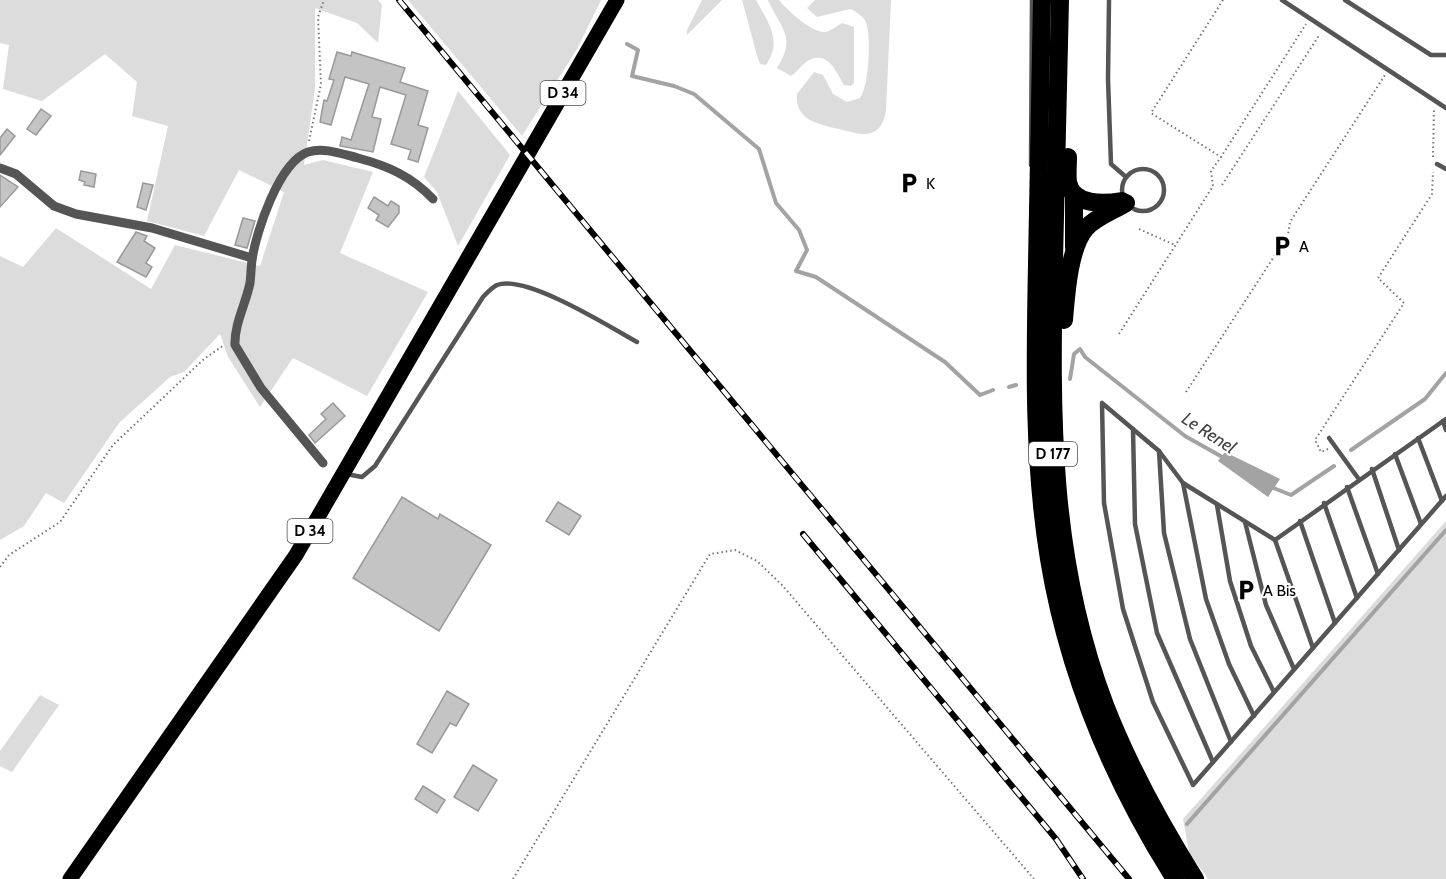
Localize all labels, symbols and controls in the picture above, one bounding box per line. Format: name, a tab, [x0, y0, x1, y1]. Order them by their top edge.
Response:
road number: D 34	[540, 81, 586, 105]
parking icon: K	[897, 171, 921, 195]
place label: K	[926, 174, 935, 193]
parking icon: A	[1270, 234, 1294, 258]
place label: A	[1299, 237, 1309, 256]
water label: Le Renel	[1178, 407, 1241, 459]
road number: D 177	[1029, 442, 1077, 466]
road number: D 34	[288, 519, 332, 543]
parking icon: A Bis	[1234, 578, 1258, 602]
place label: A Bis	[1263, 581, 1296, 600]

